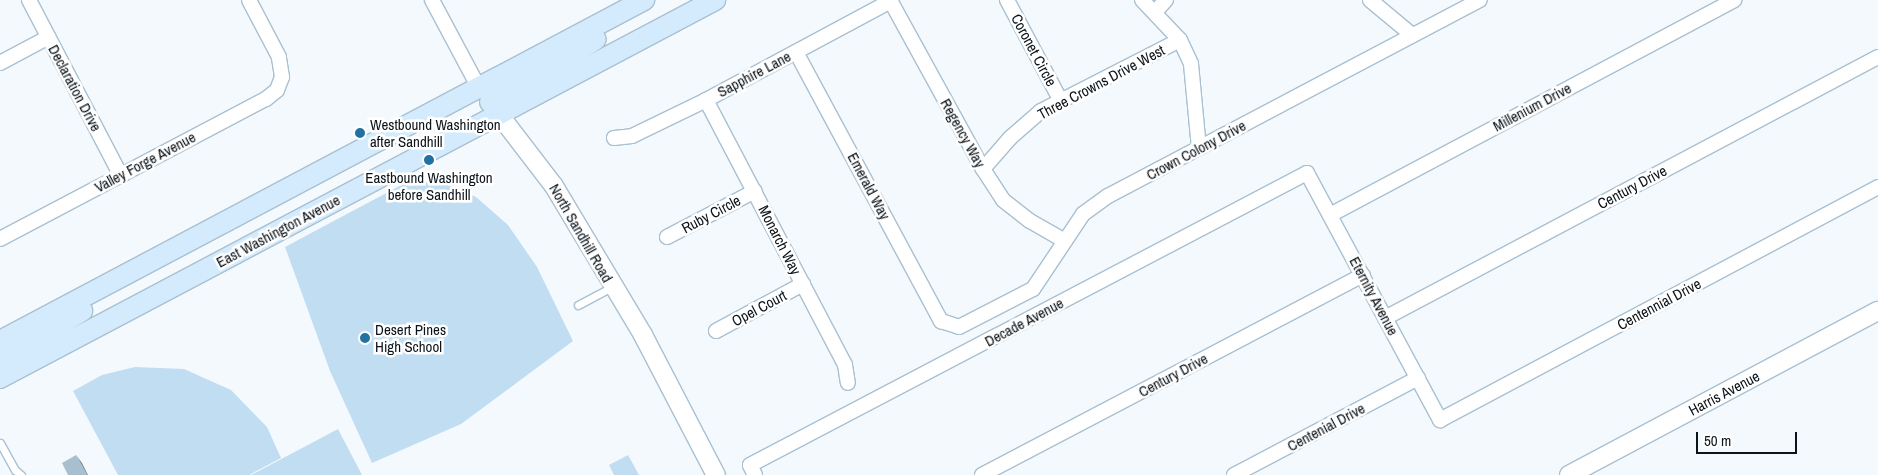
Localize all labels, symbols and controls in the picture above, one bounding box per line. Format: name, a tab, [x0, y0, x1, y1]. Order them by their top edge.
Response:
street label: Coronet Circle	[1007, 11, 1061, 89]
street label: Three Crowns Drive West	[1034, 41, 1168, 123]
street label: Declaration Drive	[45, 42, 105, 134]
street label: Sapphire Lane	[714, 47, 794, 101]
street label: Millenium Drive	[1490, 79, 1574, 135]
street label: Regency Way	[937, 95, 989, 171]
place label: Westbound Washington after Sandhill	[370, 115, 501, 150]
street label: Crown Colony Drive	[1143, 116, 1249, 184]
marker: Westbound Washington after Sandhill	[354, 127, 366, 139]
street label: Valley Forge Avenue	[91, 128, 199, 196]
street label: Emerald Way	[844, 149, 894, 223]
marker: Eastbound Washington before Sandhill	[423, 154, 435, 166]
street label: Century Drive	[1594, 161, 1670, 213]
place label: Eastbound Washington before Sandhill	[365, 168, 493, 203]
street label: North Sandhill Road	[546, 181, 616, 285]
street label: East Washington Avenue	[213, 191, 343, 271]
street label: Ruby Circle	[678, 191, 744, 237]
street label: Monarch Way	[755, 202, 805, 278]
street label: Eternity Avenue	[1346, 253, 1402, 339]
street label: Centennial Drive	[1614, 274, 1704, 334]
street label: Opel Court	[729, 286, 789, 330]
street label: Decade Avenue	[981, 294, 1067, 350]
place label: Desert Pines High School	[375, 320, 446, 355]
marker: Desert Pines High School	[359, 332, 371, 344]
street label: Century Drive	[1135, 349, 1211, 401]
street label: Harris Avenue	[1685, 367, 1763, 419]
street label: Centenial Drive	[1284, 399, 1368, 455]
scale bar	[1698, 422, 1799, 454]
text: 50 m	[1704, 430, 1731, 451]

